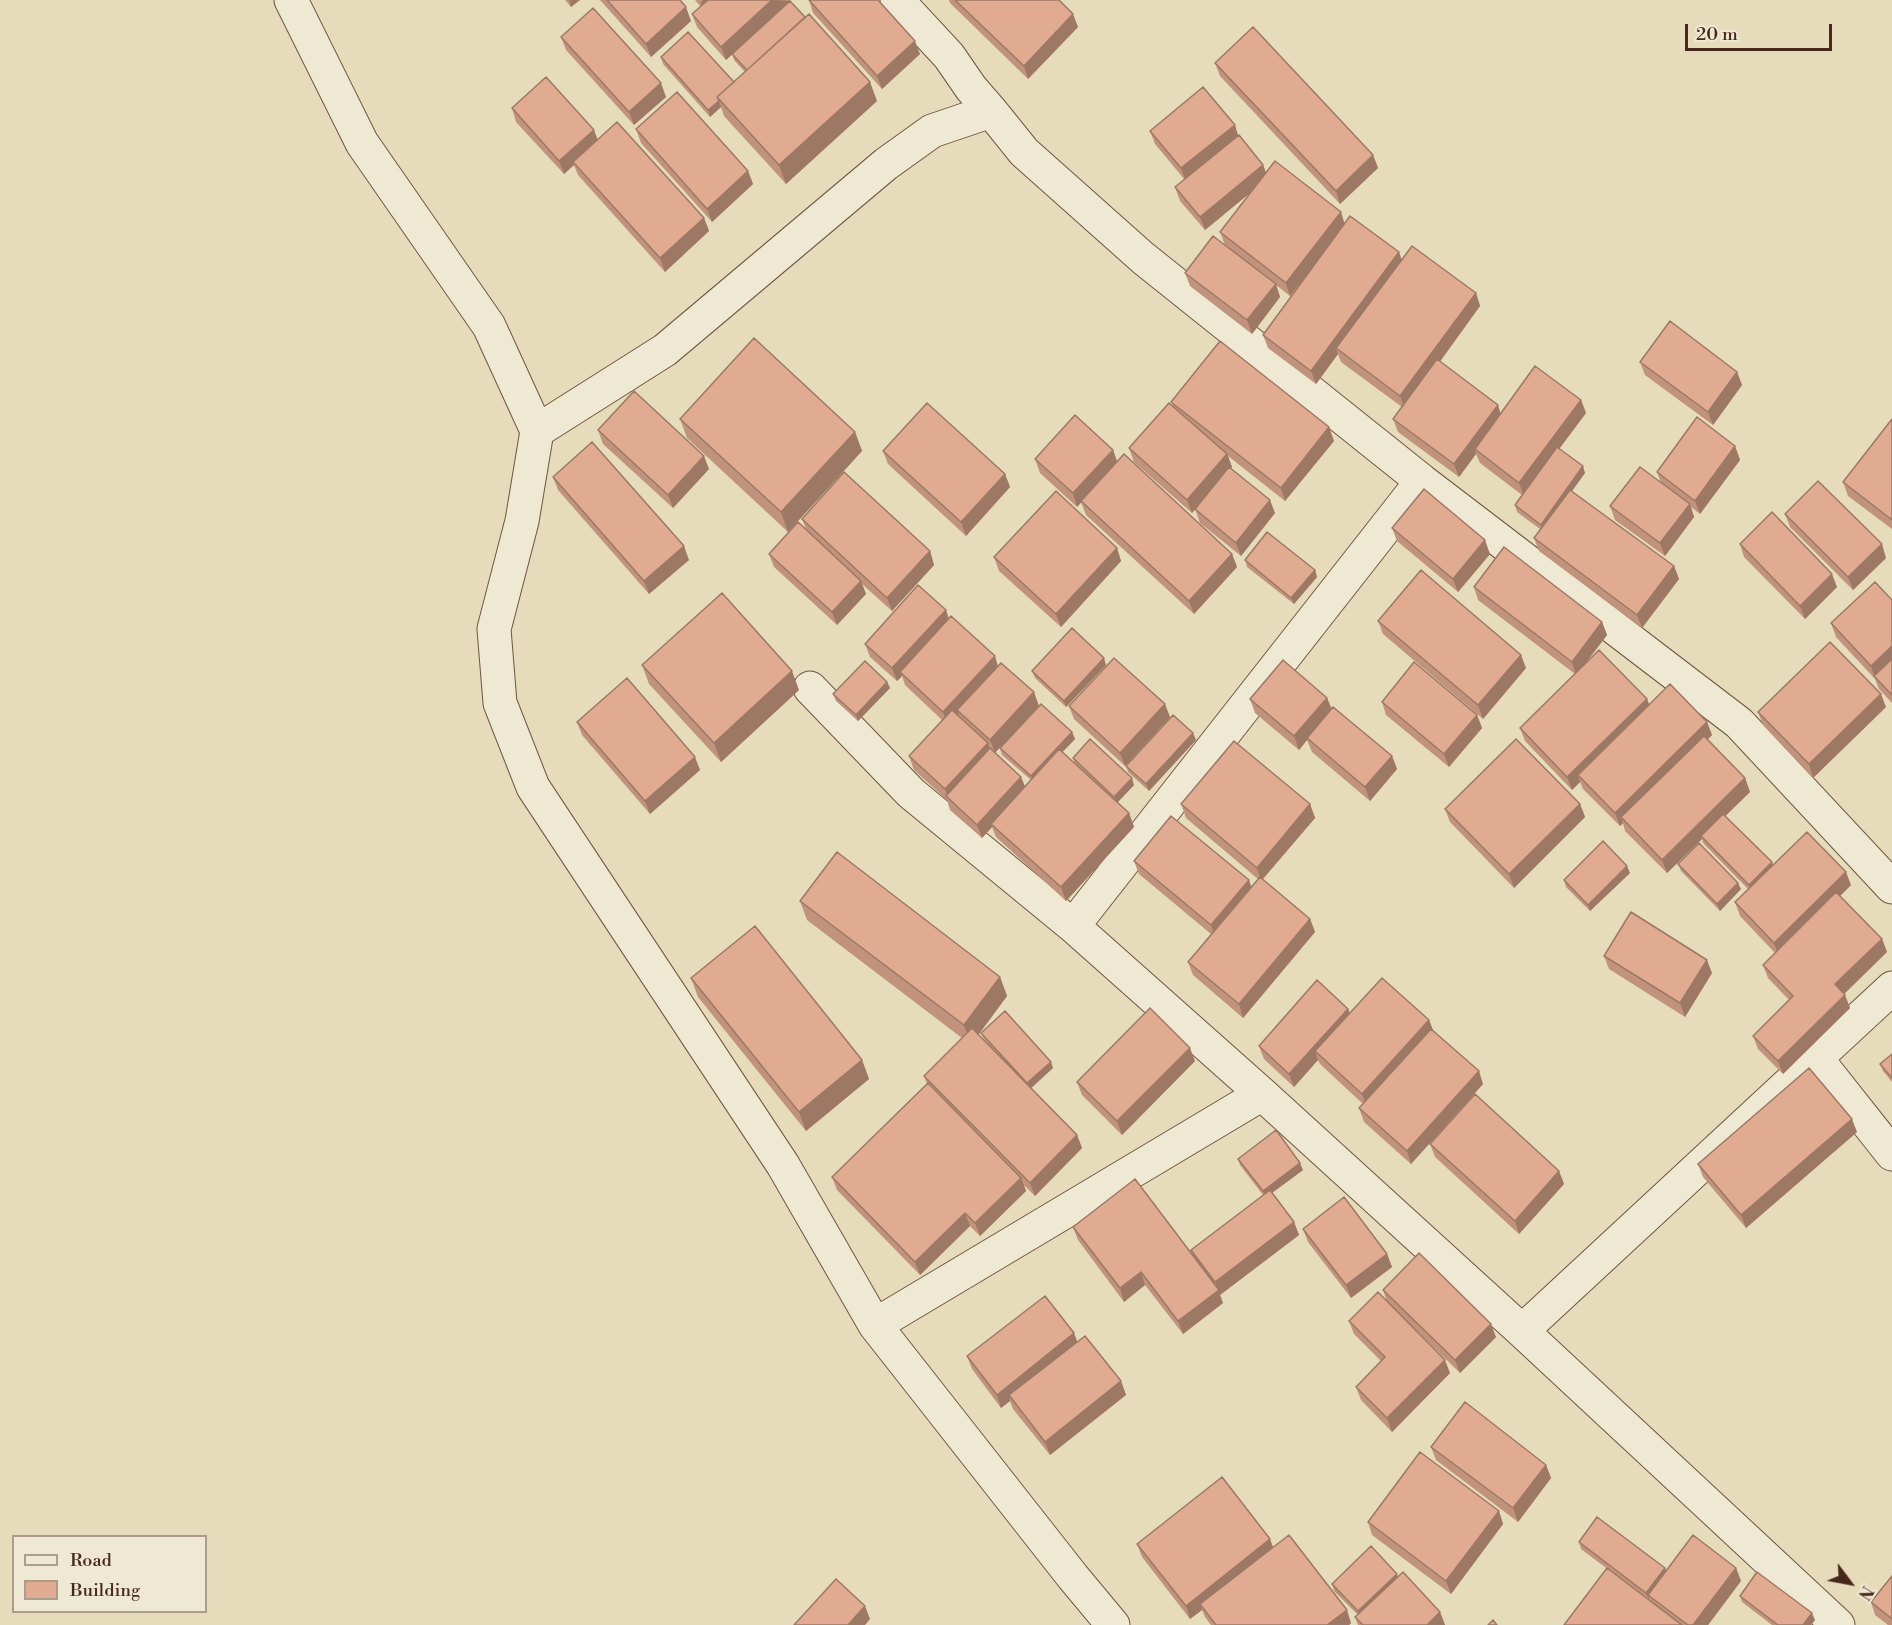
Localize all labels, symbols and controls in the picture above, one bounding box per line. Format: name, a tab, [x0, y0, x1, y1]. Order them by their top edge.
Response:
scale bar	[1688, 12, 1835, 50]
text: 20 m	[1696, 23, 1738, 46]
legend	[12, 1535, 207, 1613]
text: Road	[70, 1549, 112, 1572]
north arrow	[1820, 1553, 1880, 1613]
text: Building	[70, 1579, 140, 1602]
text: N	[1853, 1582, 1877, 1603]

